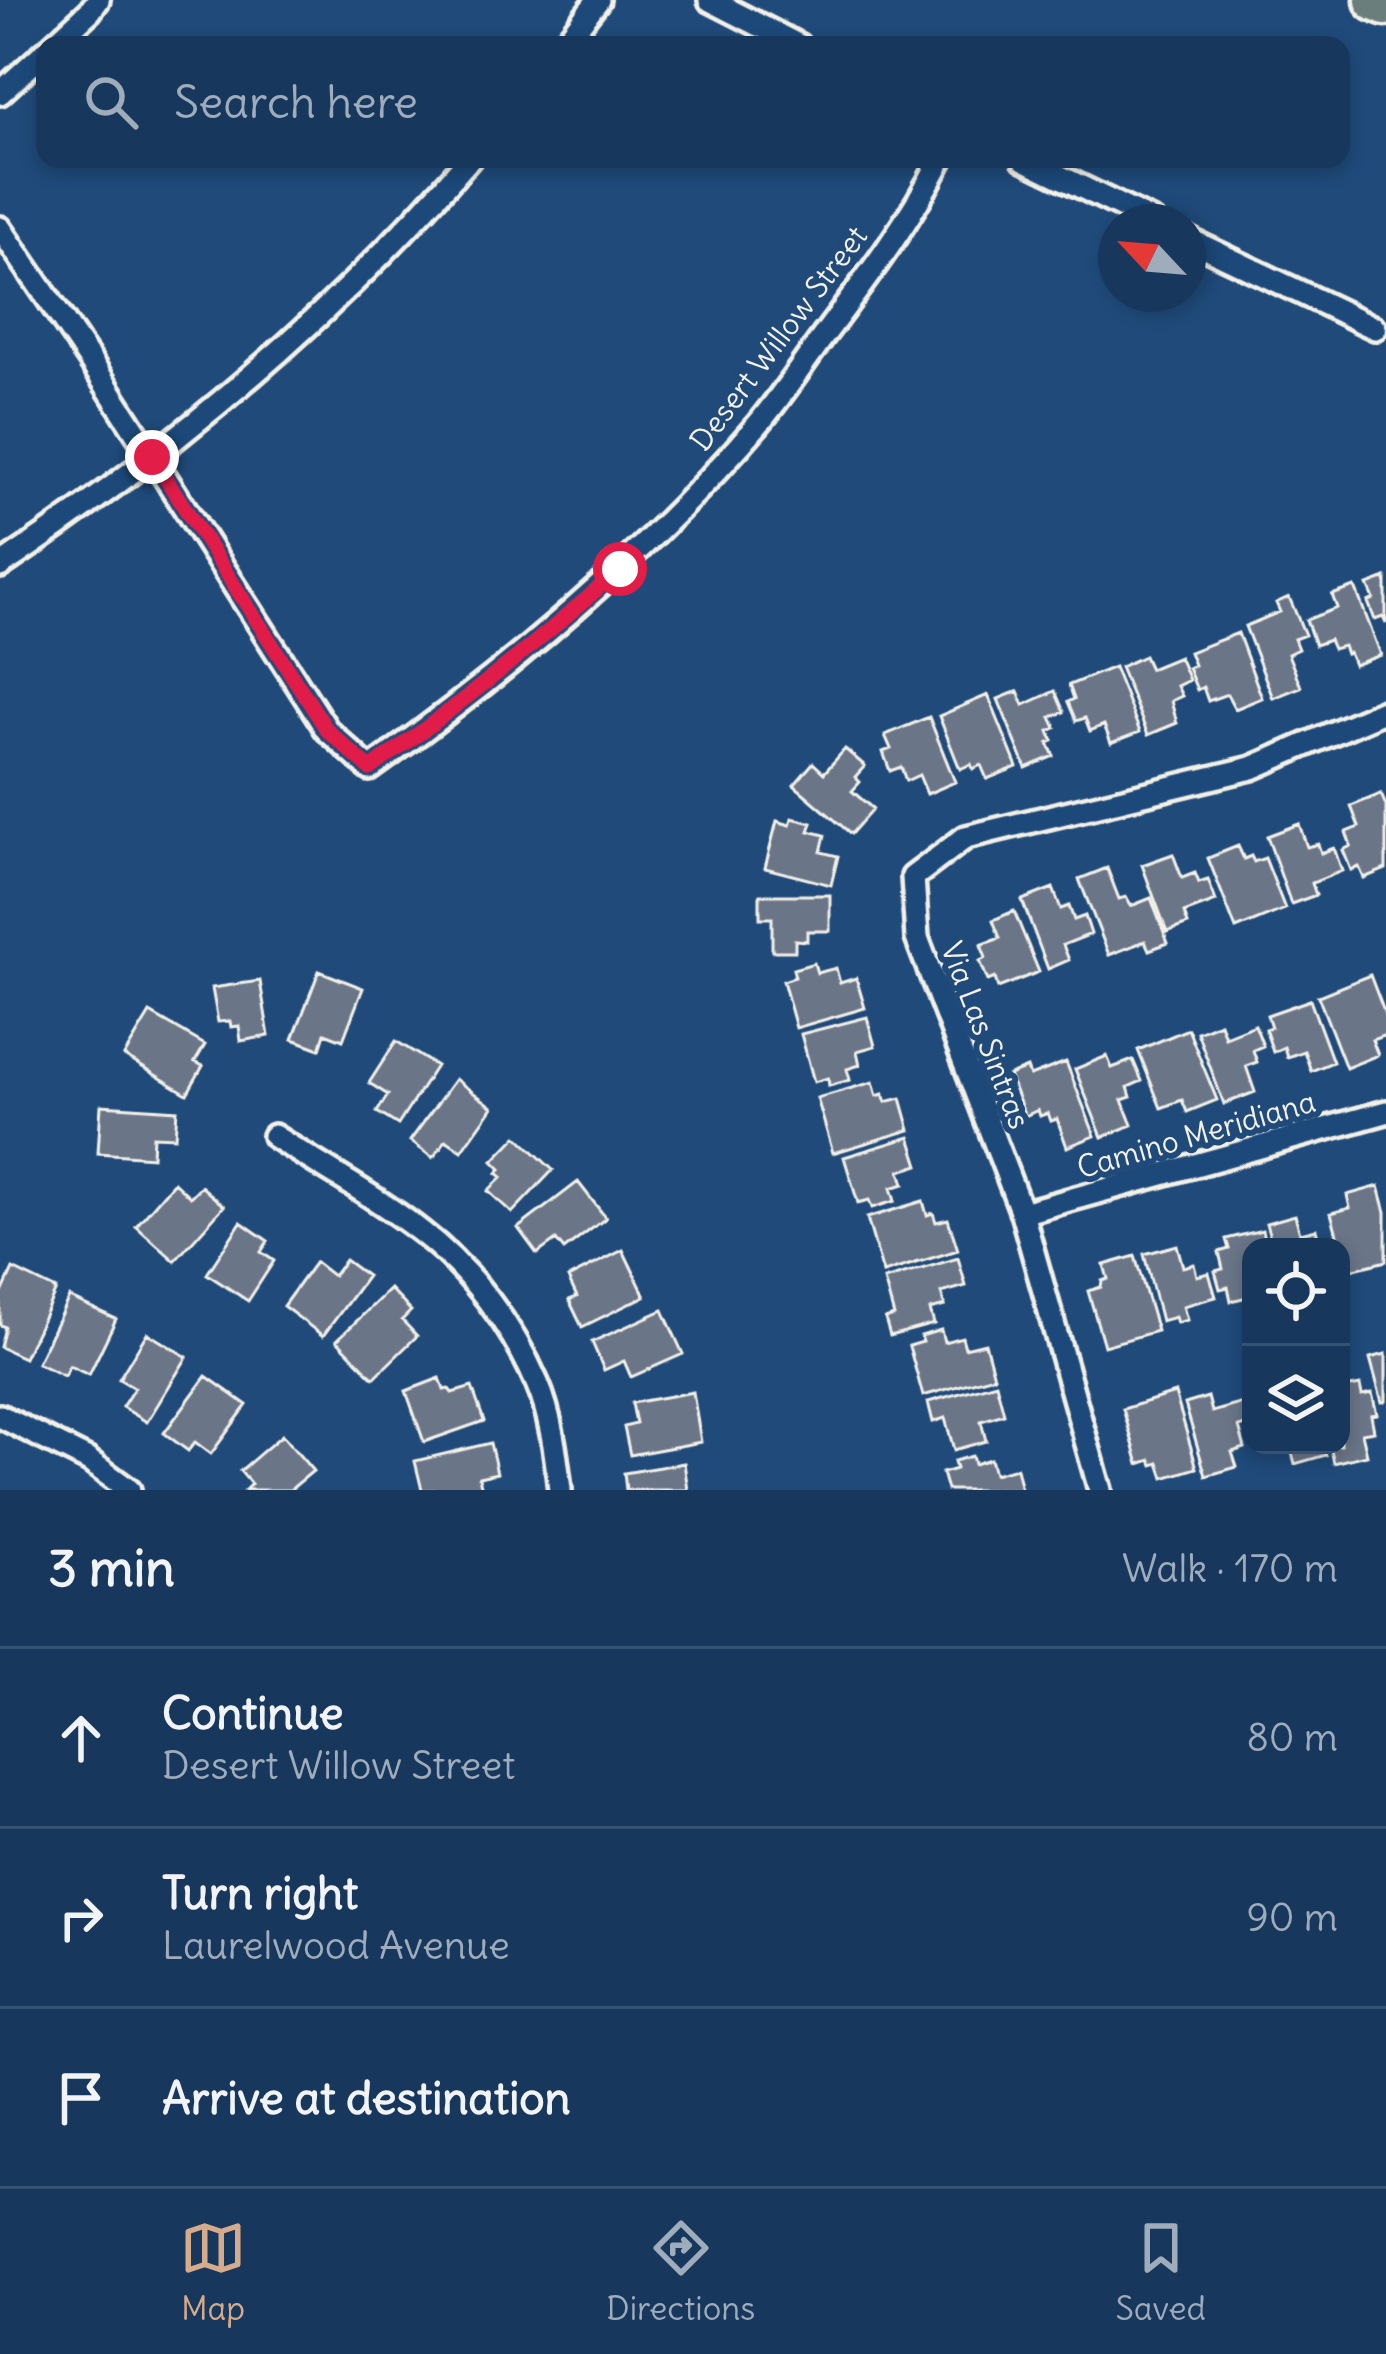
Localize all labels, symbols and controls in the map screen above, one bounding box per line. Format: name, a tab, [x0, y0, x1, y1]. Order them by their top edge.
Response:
search box	[36, 36, 1350, 168]
icon: search	[78, 69, 144, 135]
text: Search here	[174, 74, 418, 130]
north arrow	[1098, 204, 1206, 312]
street label: Desert Willow Street	[681, 218, 875, 458]
route end	[125, 430, 179, 484]
route start	[593, 542, 647, 596]
street label: Via Las Sintras	[933, 936, 1039, 1134]
street label: Camino Meridiana	[1072, 1082, 1320, 1186]
map controls	[1242, 1238, 1350, 1454]
button: locate	[1242, 1238, 1350, 1346]
button: layers	[1242, 1346, 1350, 1454]
text: 3 min	[48, 1536, 175, 1600]
text: Walk · 170 m	[1122, 1544, 1338, 1593]
text: Continue	[162, 1685, 344, 1741]
icon: ahead	[48, 1705, 114, 1771]
text: 80 m	[1246, 1713, 1338, 1762]
text: Desert Willow Street	[162, 1741, 515, 1790]
text: Turn right	[162, 1865, 358, 1921]
icon: right	[48, 1885, 114, 1951]
text: 90 m	[1246, 1893, 1338, 1942]
text: Laurelwood Avenue	[162, 1921, 510, 1970]
icon: arrive	[48, 2065, 114, 2131]
text: Arrive at destination	[162, 2070, 571, 2126]
tab: Map	[180, 2215, 246, 2329]
tab: Directions	[606, 2215, 755, 2329]
tab: Saved	[1116, 2215, 1206, 2329]

